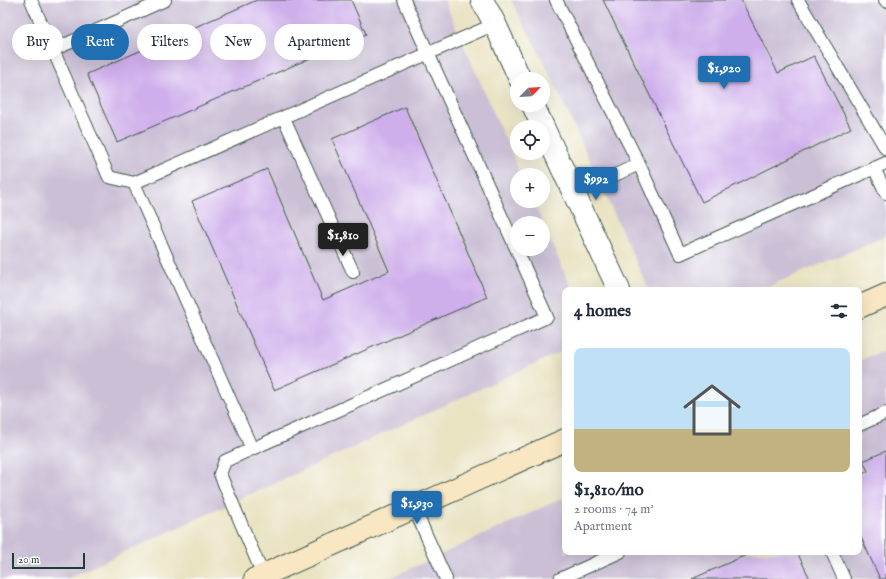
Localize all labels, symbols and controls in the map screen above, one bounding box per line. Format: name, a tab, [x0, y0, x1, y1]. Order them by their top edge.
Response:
chip: Buy	[12, 24, 63, 60]
chip: Rent	[71, 24, 129, 60]
chip: Filters	[137, 24, 202, 60]
chip: New	[210, 24, 266, 60]
chip: Apartment	[274, 24, 364, 60]
pin: $1,920	[691, 56, 757, 90]
text: $1,920	[707, 60, 741, 77]
north arrow	[510, 72, 550, 112]
map controls	[510, 72, 550, 256]
button: locate	[510, 120, 550, 160]
pin: $992	[572, 167, 620, 201]
button: +	[510, 168, 550, 208]
text: $992	[584, 171, 608, 188]
button: −	[510, 216, 550, 256]
pin: $1,810	[310, 223, 376, 257]
text: $1,810	[327, 227, 359, 244]
icon: filters	[828, 300, 850, 322]
text: 4 homes	[574, 301, 631, 322]
icon: home	[676, 374, 748, 446]
text: $1,810/mo	[574, 480, 644, 501]
pin: $1,930	[384, 491, 450, 525]
text: $1,930	[401, 495, 433, 512]
text: 2 rooms · 74 m²	[574, 501, 654, 518]
text: Apartment	[574, 518, 632, 535]
scale bar	[12, 551, 85, 570]
text: 20 m	[18, 553, 39, 567]

